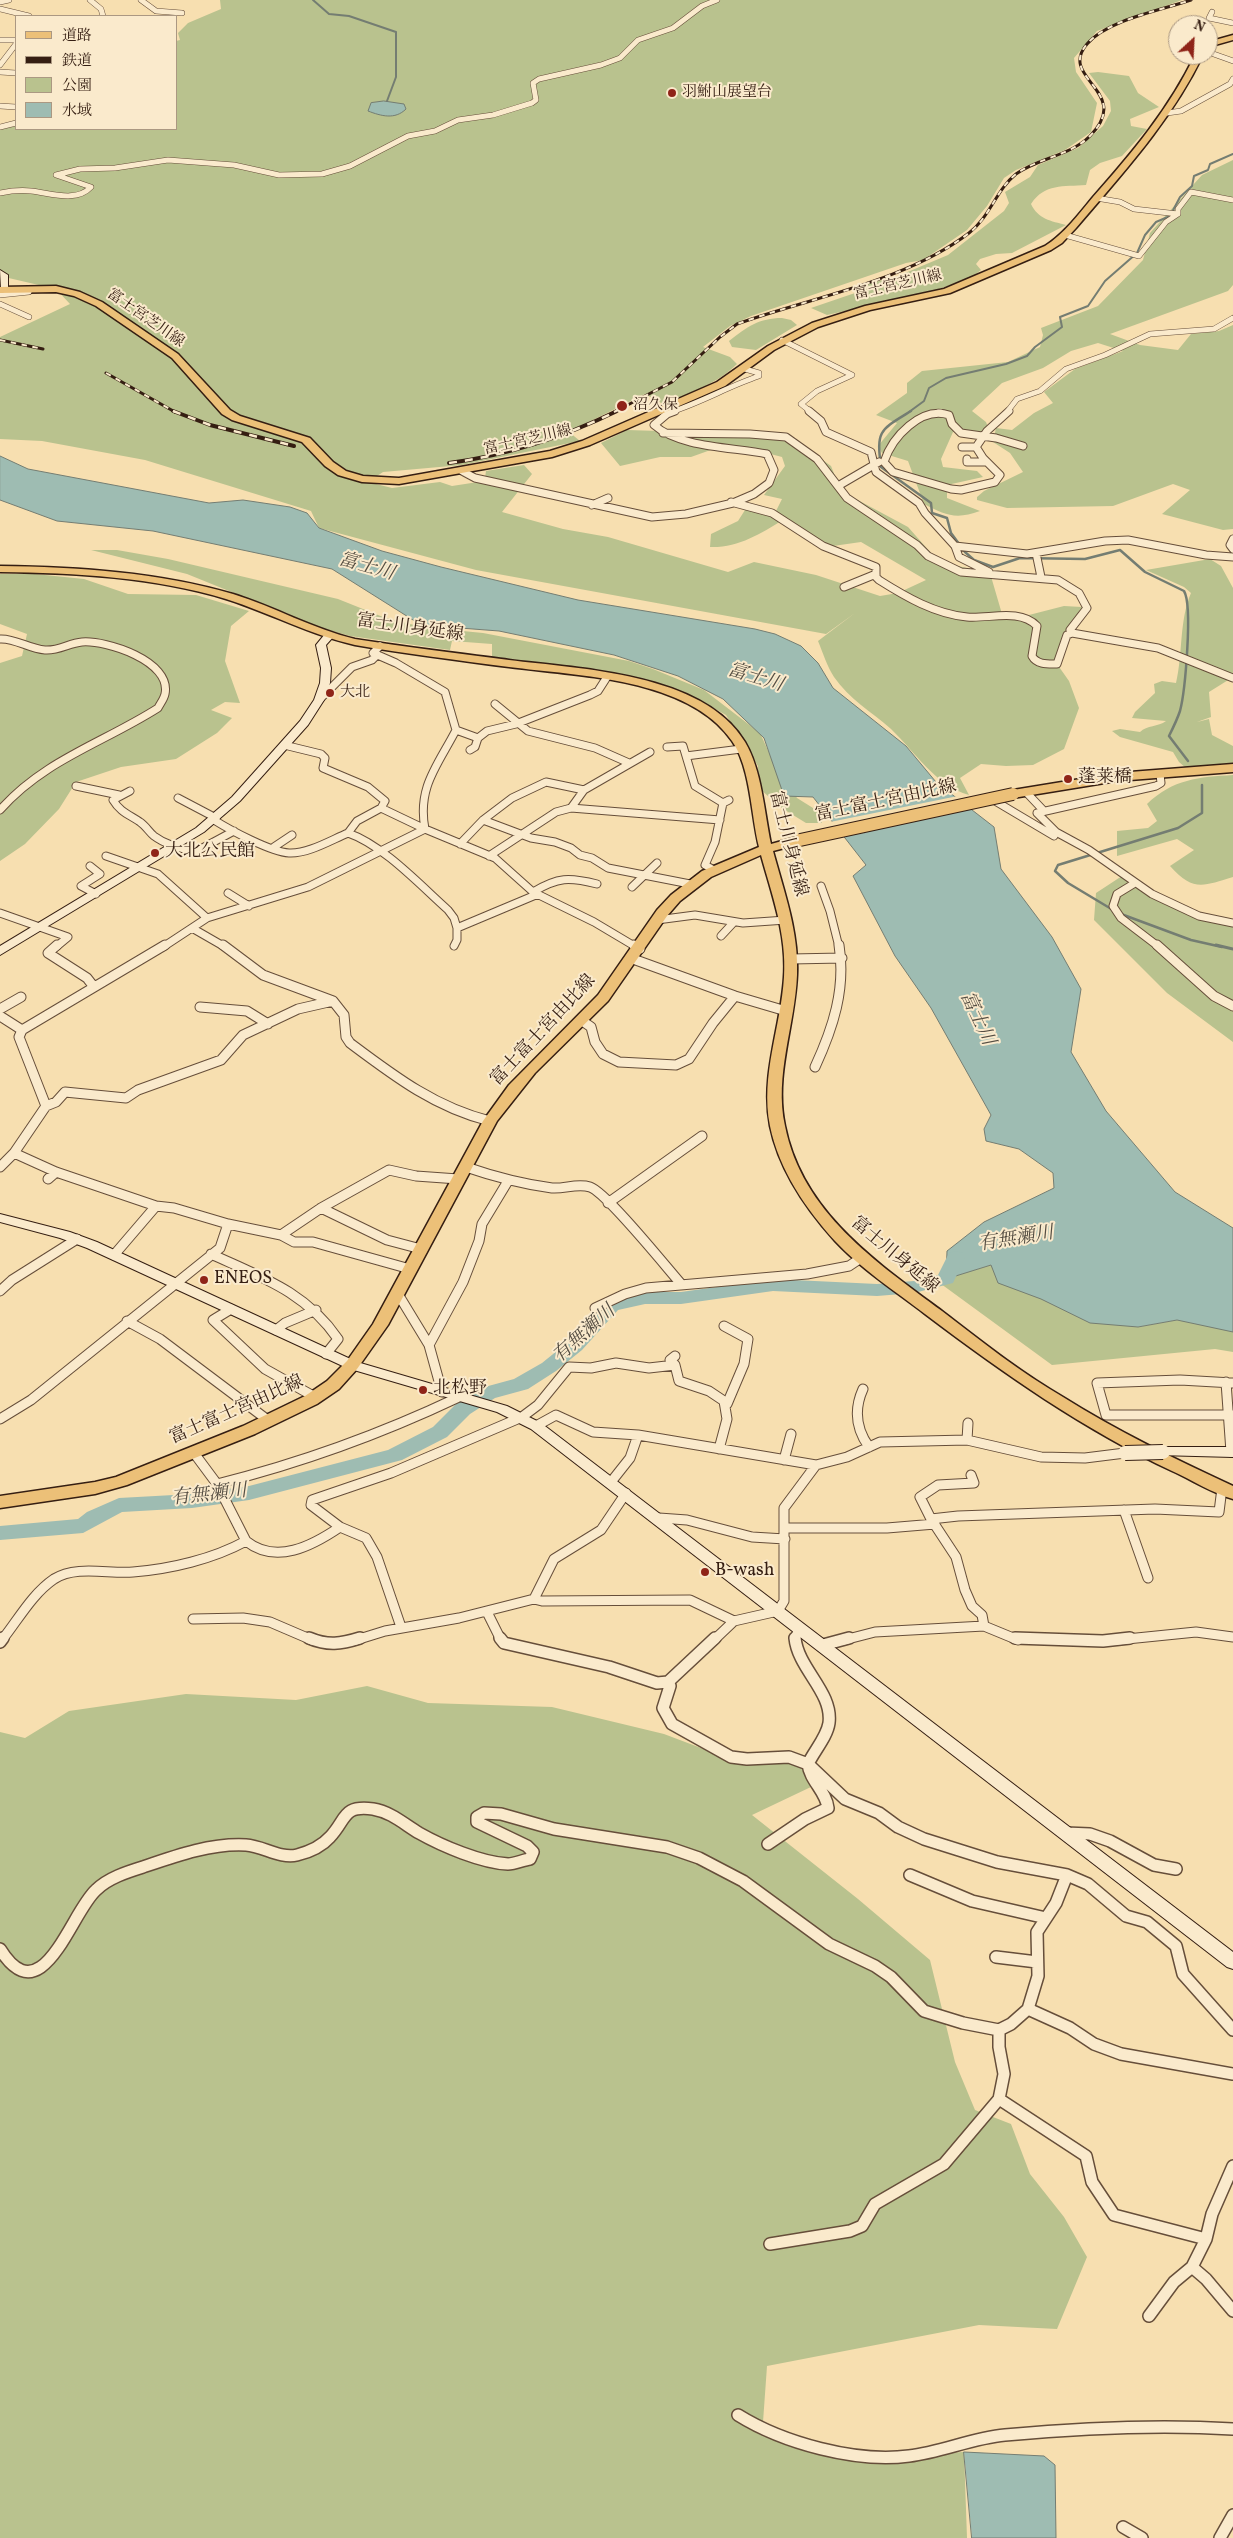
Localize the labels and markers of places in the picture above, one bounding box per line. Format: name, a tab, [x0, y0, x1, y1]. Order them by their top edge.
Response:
place label: 羽鮒山展望台	[682, 84, 772, 102]
marker: 羽鮒山展望台	[666, 87, 678, 99]
place label: 沼久保	[633, 397, 678, 415]
marker: 沼久保	[615, 399, 629, 413]
place label: 大北	[340, 684, 370, 702]
marker: 大北	[324, 687, 336, 699]
place label: 蓬莱橋	[1078, 768, 1132, 790]
marker: 蓬莱橋	[1062, 773, 1074, 785]
place label: 大北公民館	[165, 842, 255, 864]
marker: 大北公民館	[149, 847, 161, 859]
place label: ENEOS	[214, 1269, 272, 1291]
marker: ENEOS	[198, 1274, 210, 1286]
place label: 北松野	[433, 1379, 487, 1401]
marker: 北松野	[417, 1384, 429, 1396]
place label: B-wash	[715, 1561, 775, 1583]
marker: B-wash	[699, 1566, 711, 1578]

